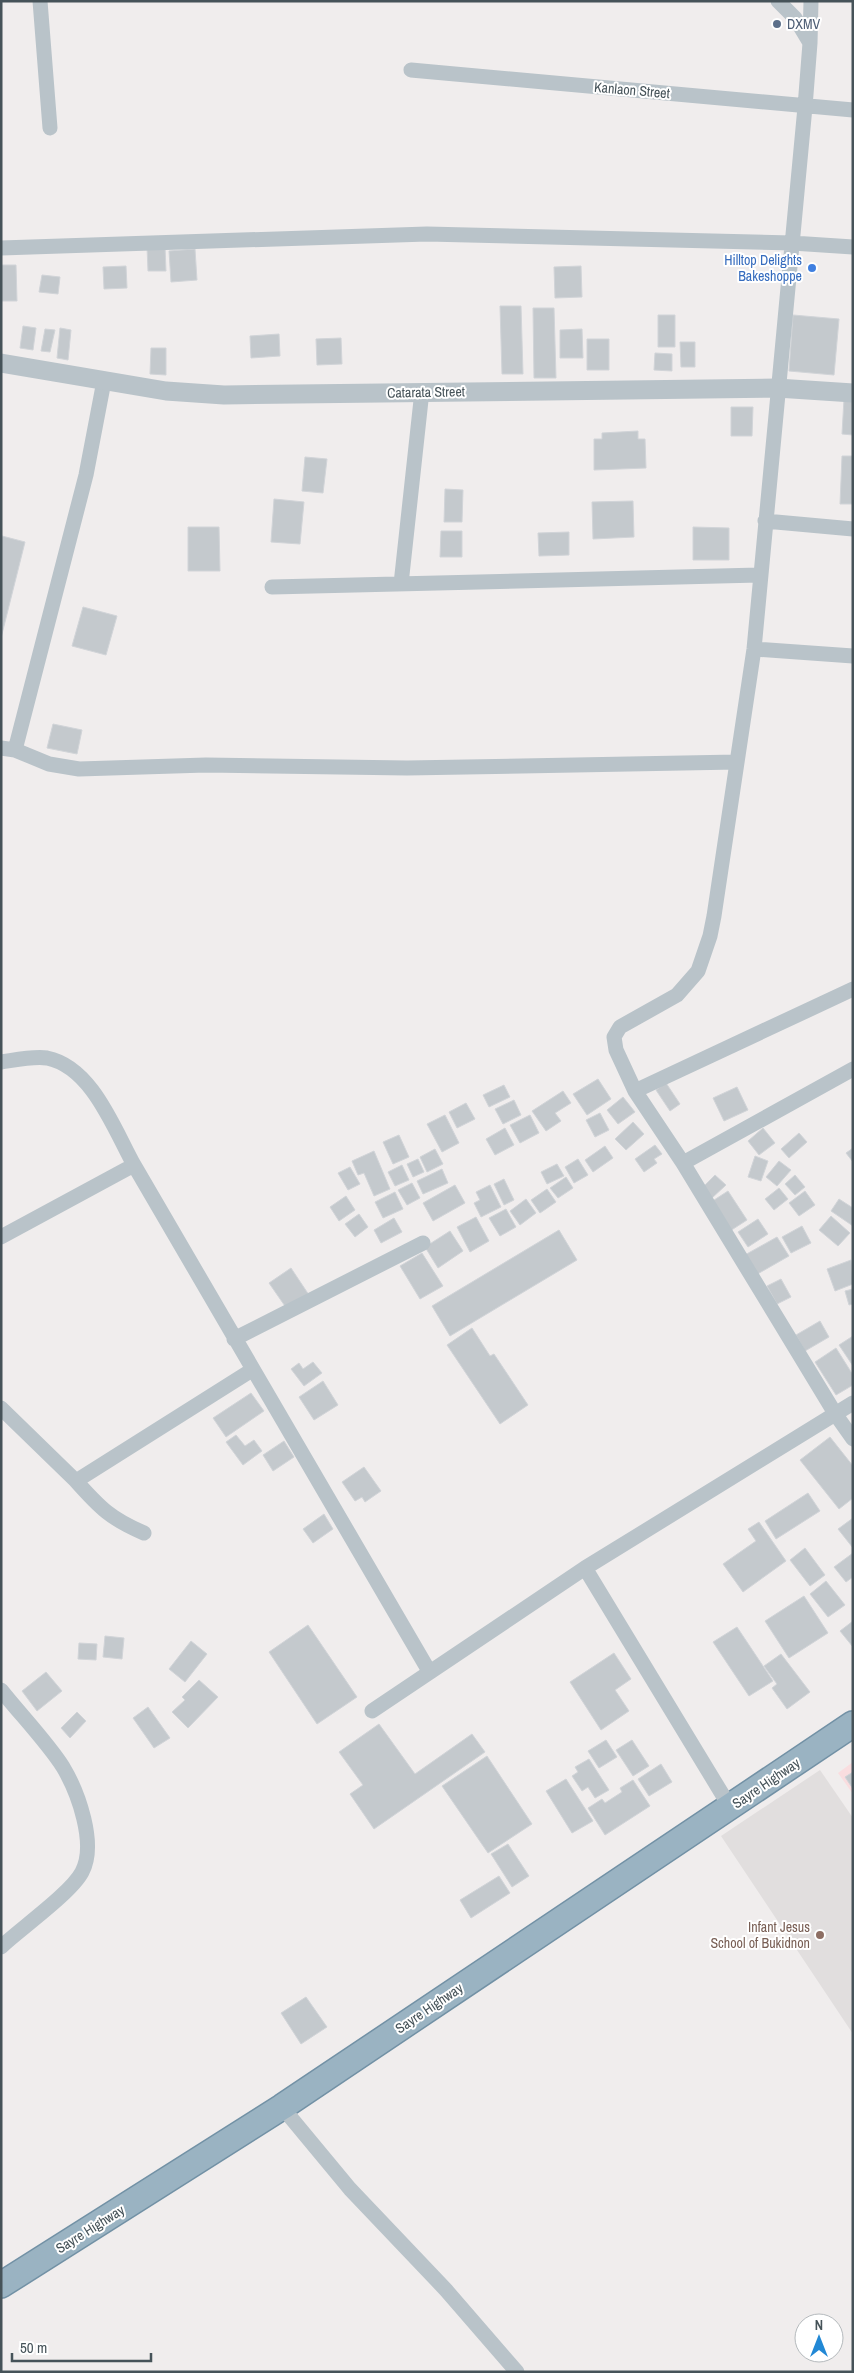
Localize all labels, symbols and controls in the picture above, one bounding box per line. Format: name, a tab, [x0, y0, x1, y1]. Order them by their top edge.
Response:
place label: DXMV	[787, 15, 821, 33]
marker: DXMV	[771, 18, 783, 30]
street label: Kanlaon Street	[593, 78, 671, 102]
place label: Hilltop Delights Bakeshoppe	[724, 251, 802, 285]
marker: Hilltop Delights Bakeshoppe	[806, 262, 818, 274]
street label: Catarata Street	[387, 382, 465, 402]
street label: Sayre Highway	[729, 1754, 804, 1812]
place label: Infant Jesus School of Bukidnon	[710, 1918, 810, 1952]
marker: Infant Jesus School of Bukidnon	[814, 1929, 826, 1941]
street label: Sayre Highway	[392, 1979, 467, 2037]
street label: Sayre Highway	[52, 2201, 128, 2257]
north arrow	[794, 2313, 844, 2363]
text: N	[815, 2316, 823, 2334]
scale bar	[12, 2330, 151, 2362]
text: 50 m	[20, 2337, 47, 2358]

